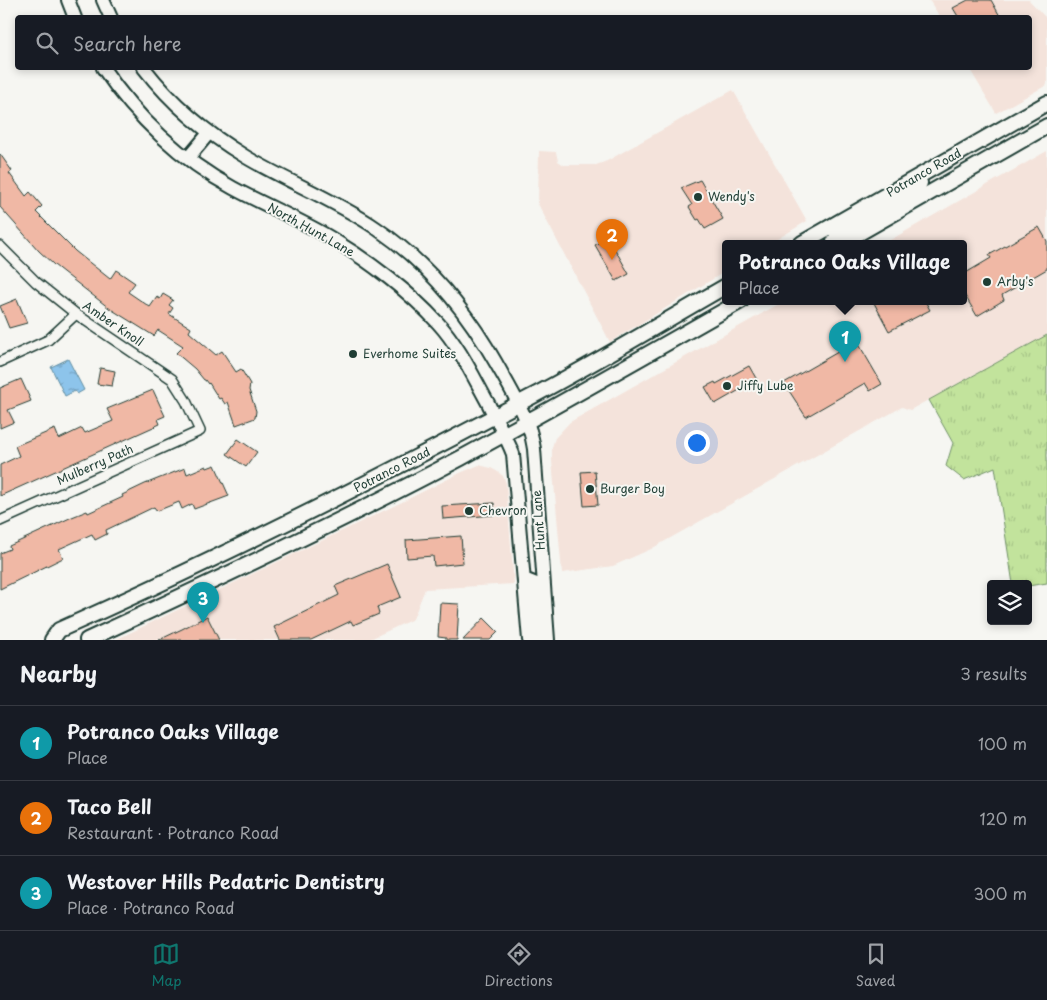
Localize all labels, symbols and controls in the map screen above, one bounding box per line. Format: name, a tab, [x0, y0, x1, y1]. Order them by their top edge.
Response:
search box	[15, 15, 1032, 70]
icon: search	[33, 29, 61, 57]
text: Search here	[73, 29, 182, 57]
street label: Potranco Road	[883, 143, 964, 201]
place label: Wendy's	[708, 187, 755, 205]
marker: Wendy's	[692, 191, 704, 203]
street label: North Hunt Lane	[265, 198, 358, 261]
pin: 2	[596, 219, 628, 260]
popup	[722, 240, 967, 305]
text: Potranco Oaks Village	[739, 247, 950, 275]
place label: Arby's	[997, 272, 1034, 290]
text: Place	[739, 275, 779, 299]
marker: Arby's	[981, 276, 993, 288]
street label: Amber Knoll	[79, 296, 148, 350]
pin: 1	[829, 321, 861, 362]
place label: Everhome Suites	[363, 344, 457, 362]
marker: Everhome Suites	[347, 348, 359, 360]
place label: Jiffy Lube	[737, 376, 794, 394]
marker: Jiffy Lube	[721, 380, 733, 392]
your location	[684, 430, 710, 456]
street label: Mulberry Path	[54, 439, 136, 489]
street label: Potranco Road	[350, 442, 433, 496]
place label: Burger Boy	[600, 479, 665, 497]
marker: Burger Boy	[584, 483, 596, 495]
street label: Hunt Lane	[527, 489, 549, 551]
place label: Chevron	[479, 501, 527, 519]
marker: Chevron	[463, 505, 475, 517]
map controls	[987, 580, 1032, 625]
button: layers	[987, 580, 1032, 625]
pin: 3	[187, 582, 219, 623]
text: Nearby	[20, 657, 97, 689]
text: 3 results	[960, 661, 1027, 685]
text: Potranco Oaks Village	[67, 717, 279, 745]
text: 1	[32, 731, 40, 755]
text: 100 m	[978, 731, 1027, 755]
text: Place	[67, 745, 108, 769]
text: Taco Bell	[67, 792, 152, 820]
text: 2	[30, 806, 42, 830]
text: 120 m	[980, 806, 1027, 830]
text: Restaurant · Potranco Road	[67, 820, 279, 844]
text: Westover Hills Pedatric Dentistry	[67, 867, 385, 895]
text: 3	[31, 881, 41, 905]
text: 300 m	[973, 881, 1027, 905]
text: Place · Potranco Road	[67, 895, 235, 919]
tab: Map	[152, 940, 181, 991]
tab: Directions	[485, 940, 553, 991]
tab: Saved	[856, 940, 895, 991]

